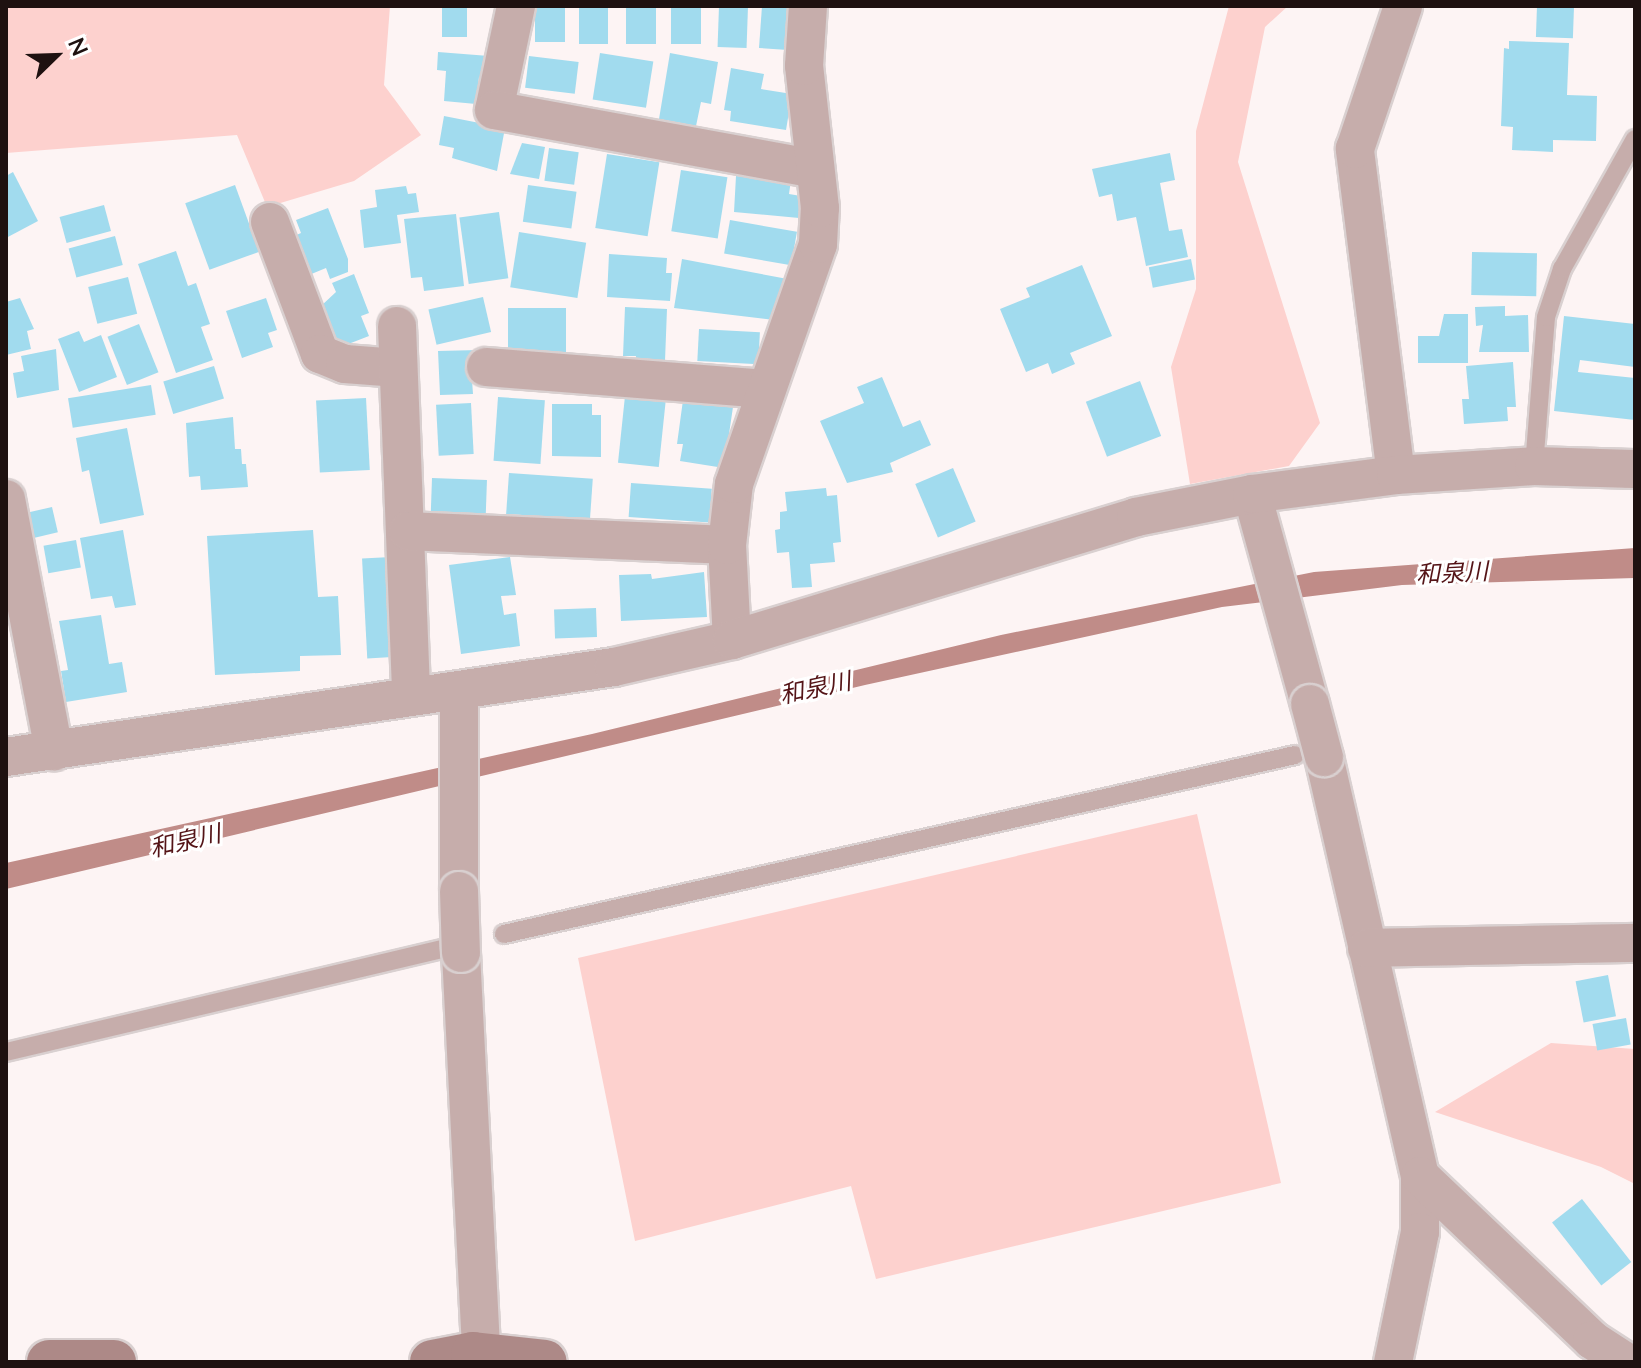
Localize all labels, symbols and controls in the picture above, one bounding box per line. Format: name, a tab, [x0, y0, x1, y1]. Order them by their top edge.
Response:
north arrow	[16, 16, 96, 96]
text: N	[63, 33, 94, 59]
water label: 和泉川	[1415, 556, 1489, 588]
water label: 和泉川	[777, 665, 853, 709]
water label: 和泉川	[147, 818, 223, 862]

